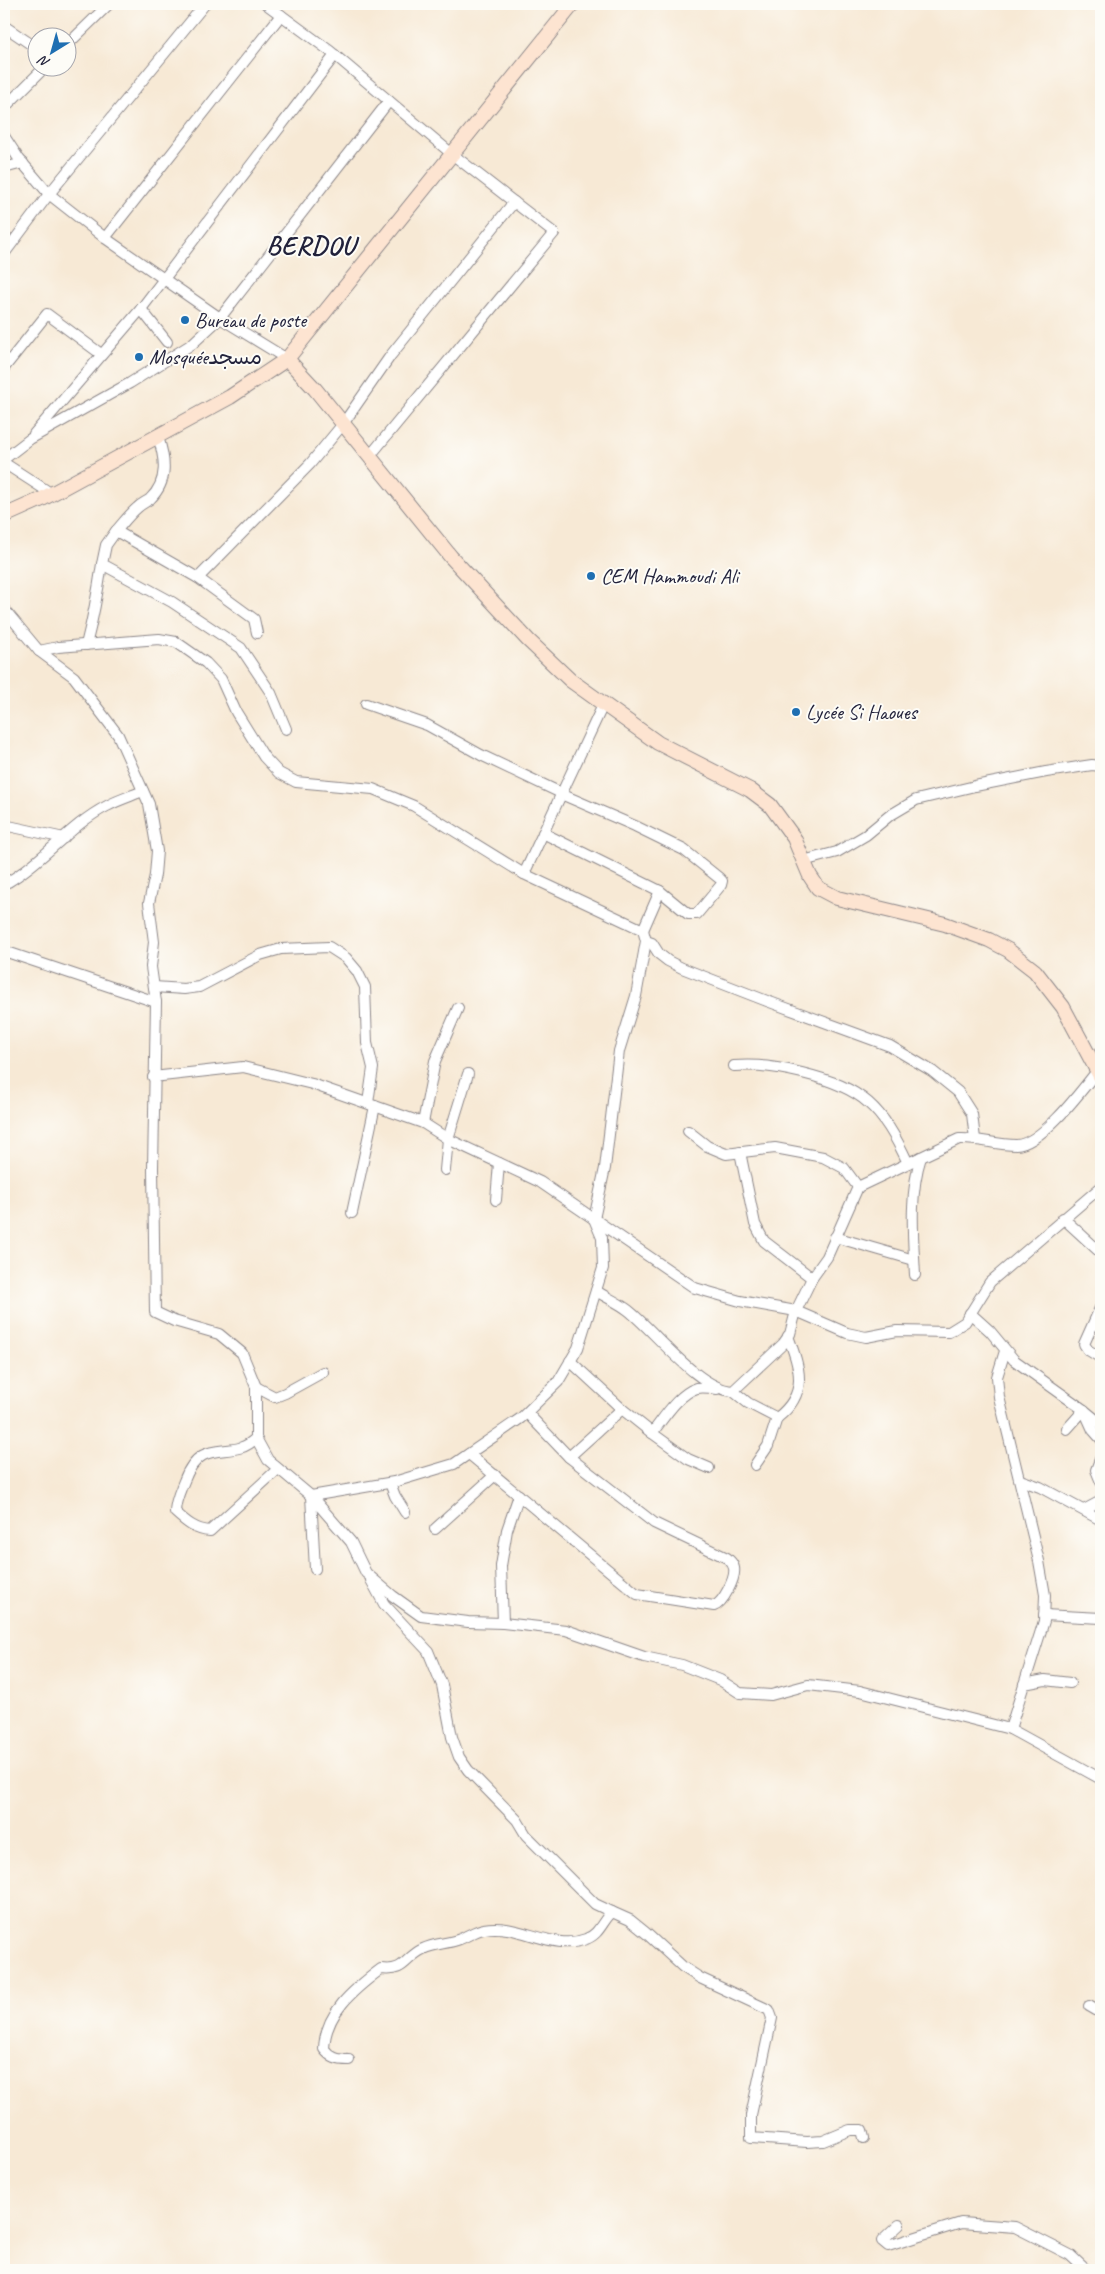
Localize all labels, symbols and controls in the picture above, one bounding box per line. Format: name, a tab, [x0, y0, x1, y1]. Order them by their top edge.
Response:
north arrow	[28, 28, 78, 78]
text: N	[34, 51, 53, 71]
district label: BERDOU	[267, 229, 360, 262]
place label: Bureau de poste	[195, 307, 308, 333]
marker: Bureau de poste	[179, 314, 191, 326]
place label: Mosquéeمسجد	[149, 344, 262, 370]
marker: Mosquéeمسجد	[133, 351, 145, 363]
place label: CEM Hammoudi Ali	[601, 563, 741, 589]
marker: CEM Hammoudi Ali	[585, 570, 597, 582]
place label: Lycée Si Haoues	[806, 699, 918, 725]
marker: Lycée Si Haoues	[790, 706, 802, 718]

